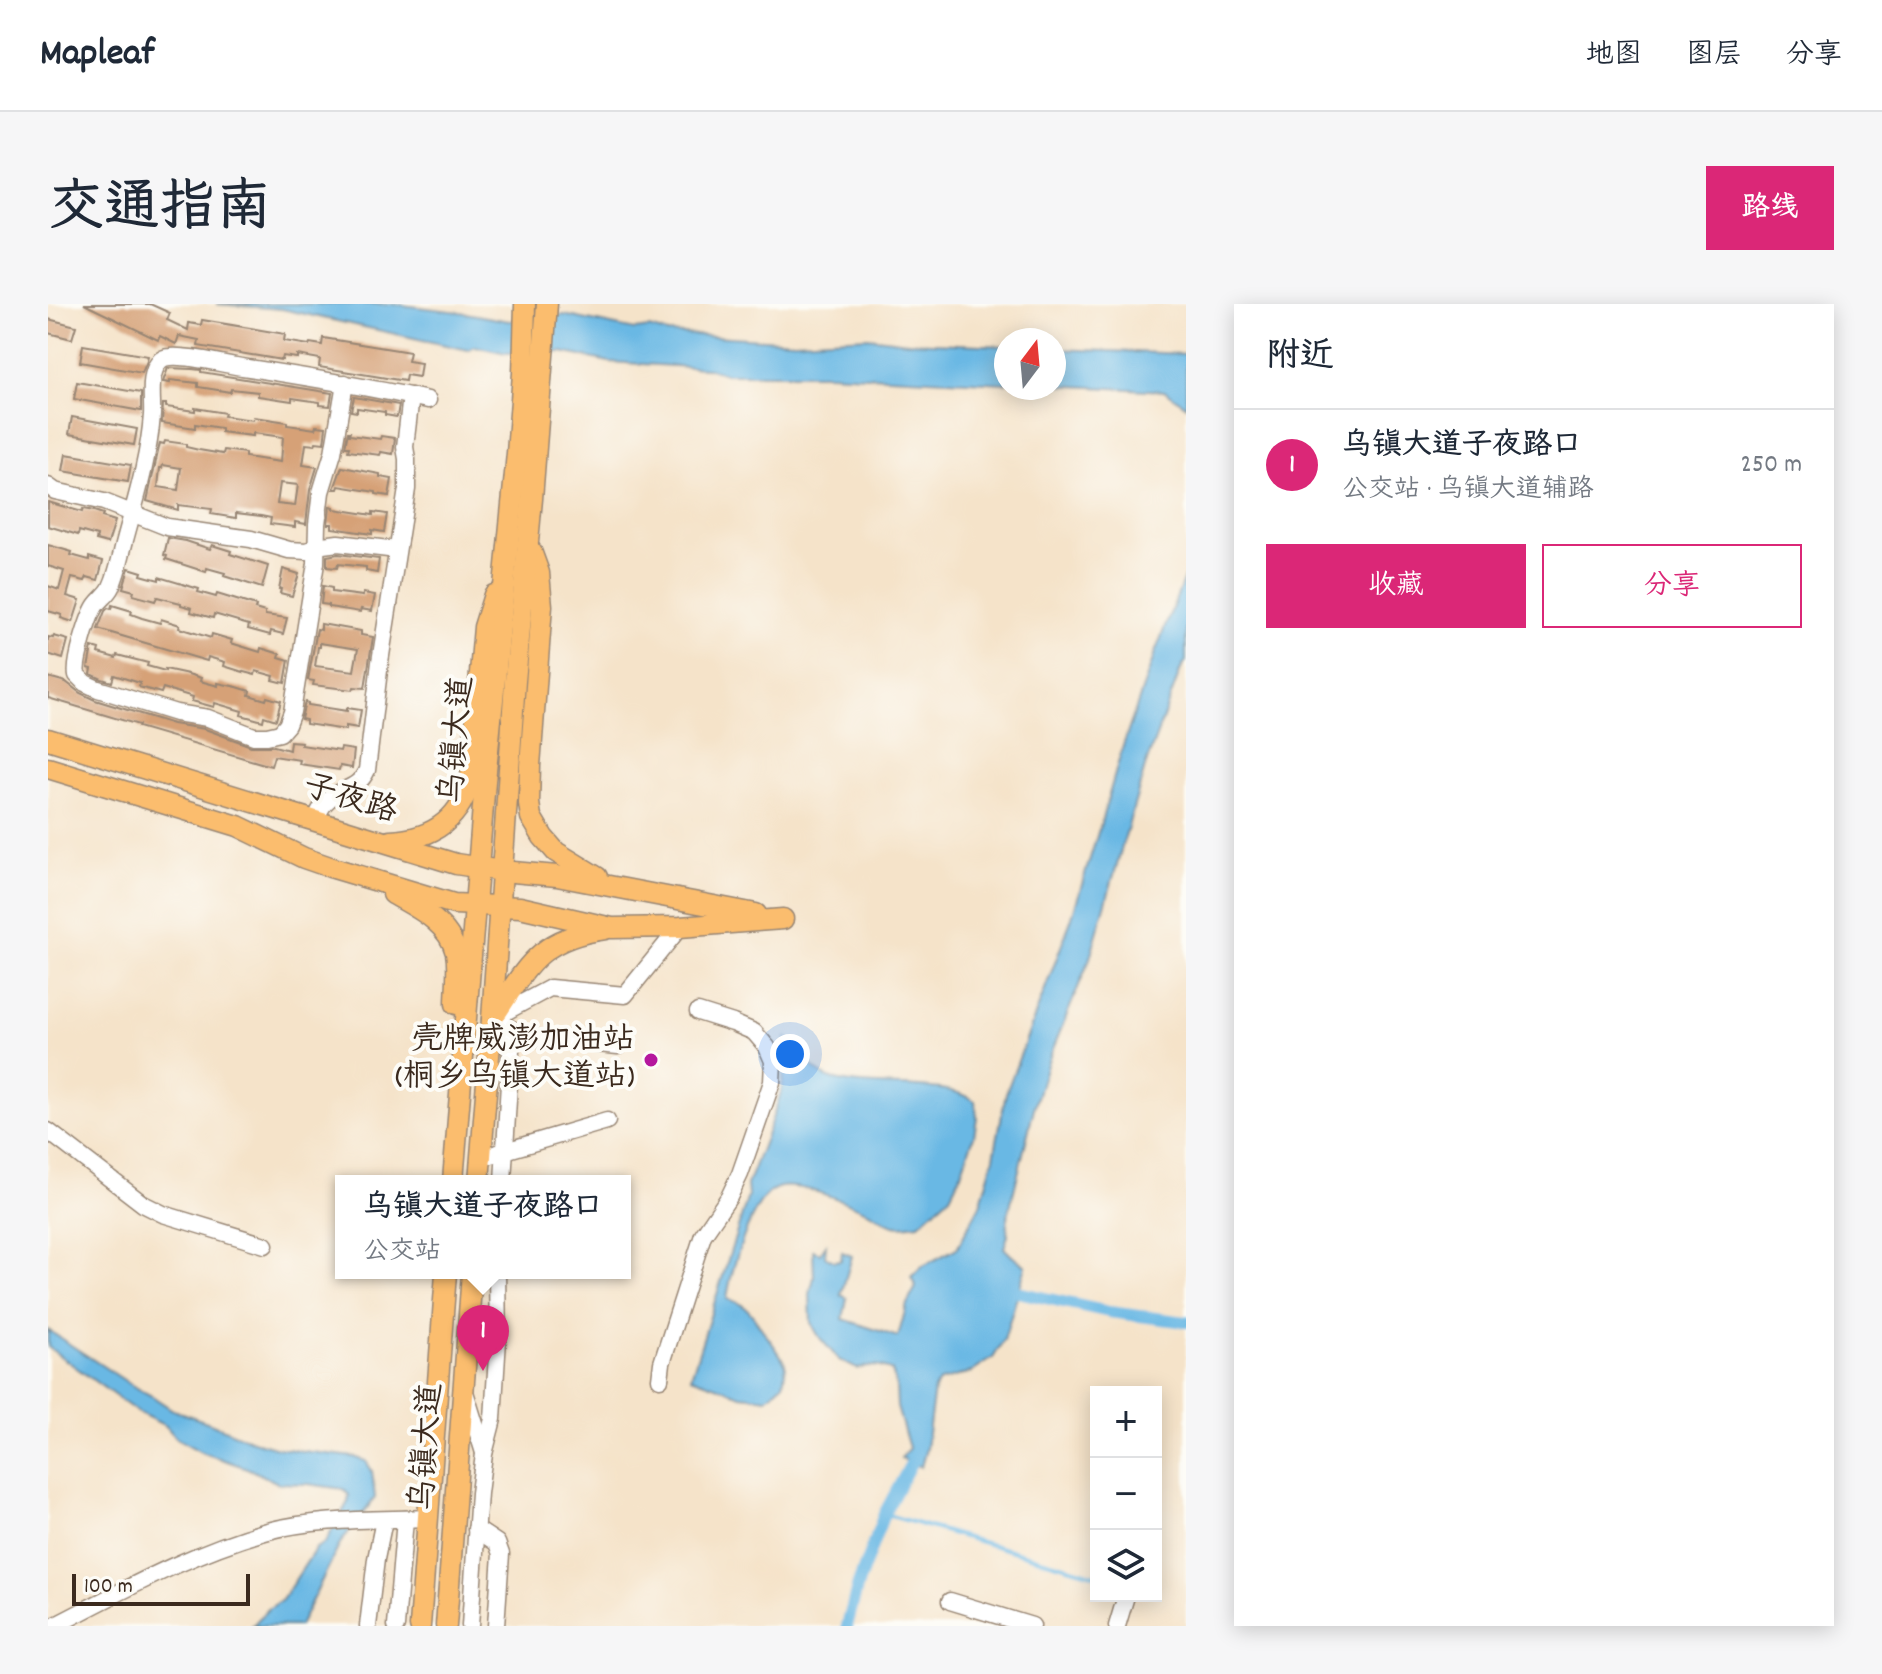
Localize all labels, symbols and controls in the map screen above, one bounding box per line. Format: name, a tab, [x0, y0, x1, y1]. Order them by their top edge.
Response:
text: Mapleaf	[40, 28, 155, 83]
text: 地图	[1586, 37, 1642, 77]
text: 图层	[1686, 37, 1742, 77]
text: 分享	[1786, 37, 1842, 77]
button: 路线	[1706, 166, 1834, 250]
text: 交通指南	[48, 172, 272, 252]
north arrow	[994, 328, 1066, 400]
text: 附近	[1266, 334, 1334, 383]
text: 乌镇大道子夜路口	[1342, 426, 1582, 469]
text: 1	[1289, 447, 1295, 484]
text: 250 m	[1741, 447, 1802, 484]
text: 公交站 · 乌镇大道辅路	[1342, 472, 1594, 509]
button: 收藏	[1266, 544, 1526, 628]
button: 分享	[1542, 544, 1802, 628]
street label: 乌镇大道	[431, 674, 487, 806]
street label: 子夜路	[297, 765, 403, 837]
place label: 壳牌威澎加油站 (桐乡乌镇大道站)	[395, 1019, 635, 1102]
your location	[770, 1034, 810, 1074]
marker: 壳牌威澎加油站 (桐乡乌镇大道站)	[642, 1051, 660, 1069]
popup	[335, 1175, 631, 1279]
text: 乌镇大道子夜路口	[363, 1188, 603, 1231]
text: 公交站	[363, 1234, 441, 1271]
pin: 1	[457, 1305, 509, 1371]
street label: 乌镇大道	[402, 1382, 456, 1512]
map controls	[1090, 1386, 1162, 1602]
button: +	[1090, 1386, 1162, 1458]
button: −	[1090, 1458, 1162, 1530]
button: layers	[1090, 1530, 1162, 1602]
scale bar	[72, 1570, 250, 1606]
text: 100 m	[84, 1572, 133, 1603]

